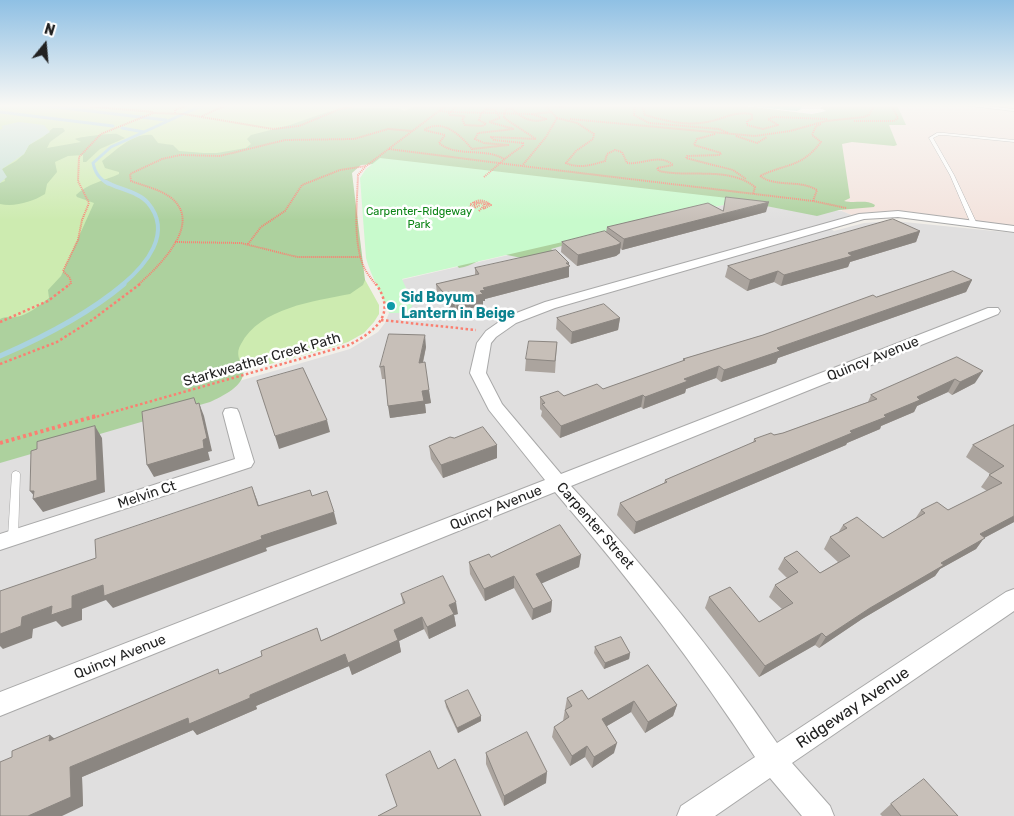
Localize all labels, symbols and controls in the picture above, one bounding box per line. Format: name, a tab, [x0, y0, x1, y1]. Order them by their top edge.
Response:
north arrow	[20, 20, 70, 70]
text: N	[42, 21, 57, 40]
park label: Carpenter-Ridgeway Park	[366, 205, 472, 231]
place label: Sid Boyum Lantern in Beige	[401, 290, 515, 322]
marker: Sid Boyum Lantern in Beige	[385, 300, 397, 312]
street label: Starkweather Creek Path	[181, 329, 343, 391]
street label: Quincy Avenue	[825, 333, 921, 385]
street label: Melvin Ct	[116, 478, 178, 512]
street label: Carpenter Street	[553, 479, 637, 573]
street label: Quincy Avenue	[448, 482, 544, 534]
street label: Quincy Avenue	[72, 631, 168, 683]
street label: Ridgeway Avenue	[793, 663, 913, 753]

